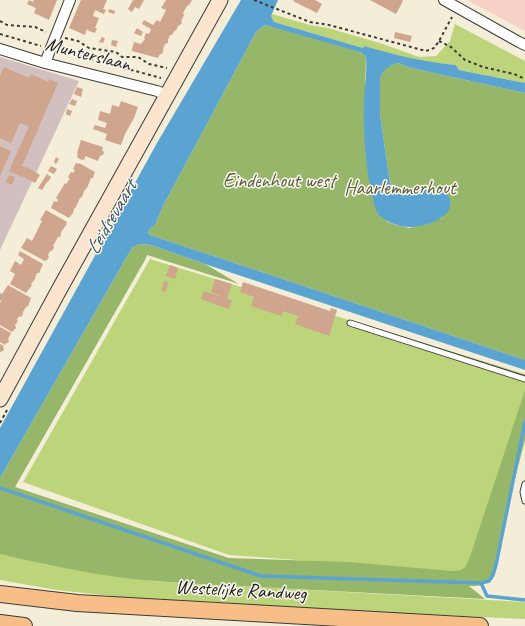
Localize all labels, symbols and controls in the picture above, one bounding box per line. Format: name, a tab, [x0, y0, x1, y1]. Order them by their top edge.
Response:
street label: Munterslaan	[43, 33, 133, 77]
park label: Eindenhout west	[223, 170, 335, 194]
water label: Leidsevaart	[81, 177, 143, 259]
park label: Haarlemmerhout	[344, 177, 456, 201]
street label: Westelijke Randweg	[175, 576, 307, 606]

